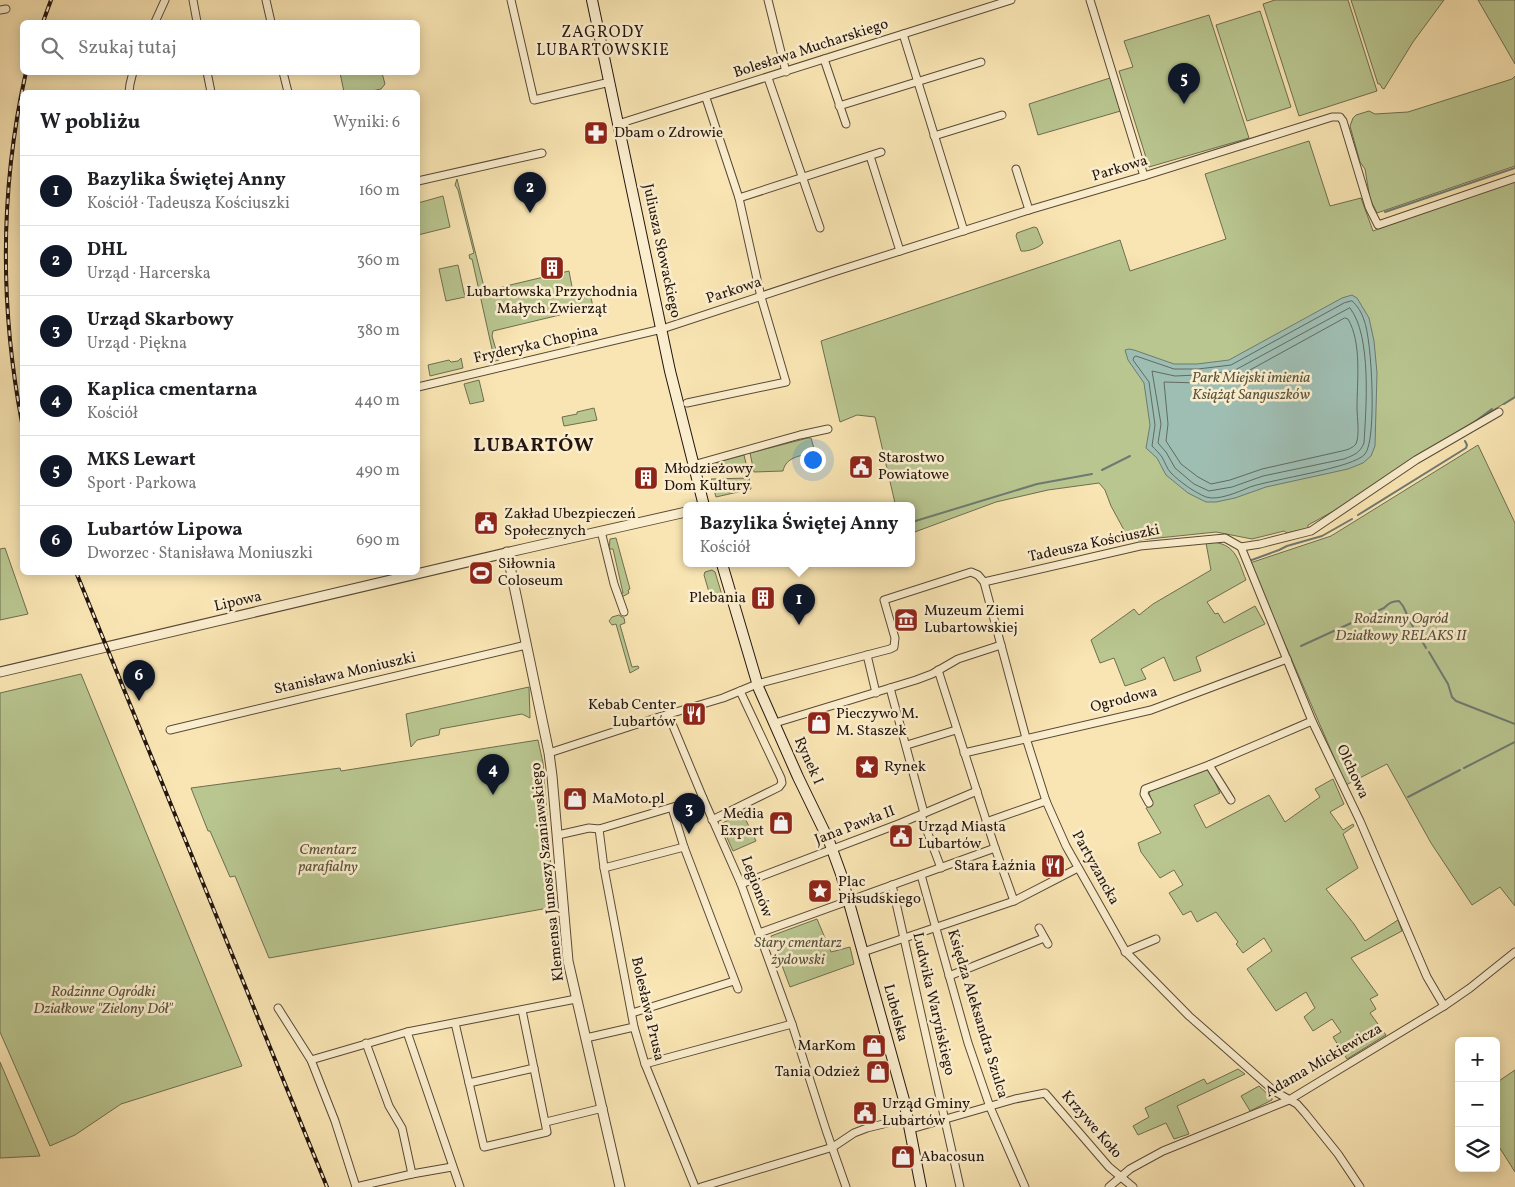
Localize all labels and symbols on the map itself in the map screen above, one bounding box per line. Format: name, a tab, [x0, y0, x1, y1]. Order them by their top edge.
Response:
street label: Bolesława Mucharskiego	[731, 14, 891, 84]
district label: ZAGRODY LUBARTOWSKIE	[536, 22, 670, 62]
pin: 5	[1168, 63, 1200, 104]
pharmacy icon: Dbam o Zdrowie	[583, 120, 609, 146]
place label: Dbam o Zdrowie	[614, 123, 723, 144]
street label: Parkowa	[1090, 151, 1150, 187]
pin: 2	[514, 172, 546, 213]
street label: Juliusza Słowackiego	[637, 182, 685, 320]
building icon: Lubartowska Przychodnia Małych Zwierząt	[539, 255, 565, 281]
street label: Parkowa	[703, 272, 765, 310]
place label: Lubartowska Przychodnia Małych Zwierząt	[466, 282, 638, 320]
street label: Fryderyka Chopina	[472, 320, 600, 370]
park label: Park Miejski imienia Książąt Sanguszków	[1192, 368, 1310, 406]
district label: LUBARTÓW	[473, 432, 595, 460]
your location	[800, 447, 826, 473]
place label: Starostwo Powiatowe	[878, 448, 949, 486]
public building icon: Starostwo Powiatowe	[848, 454, 874, 480]
place label: Młodzieżowy Dom Kultury	[664, 459, 753, 497]
building icon: Młodzieżowy Dom Kultury	[633, 465, 659, 491]
place label: Zakład Ubezpieczeń Społecznych	[504, 504, 636, 542]
public building icon: Zakład Ubezpieczeń Społecznych	[473, 510, 499, 536]
street label: Tadeusza Kościuszki	[1026, 520, 1162, 568]
place label: Siłownia Coloseum	[498, 554, 563, 592]
sports icon: Siłownia Coloseum	[468, 560, 494, 586]
pin: 1	[783, 584, 815, 625]
building icon: Plebania	[750, 585, 776, 611]
street label: Lipowa	[212, 586, 264, 618]
place label: Plebania	[689, 588, 746, 609]
place label: Muzeum Ziemi Lubartowskiej	[924, 601, 1024, 639]
museum icon: Muzeum Ziemi Lubartowskiej	[893, 607, 919, 633]
park label: Rodzinny Ogród Działkowy RELAKS II	[1335, 609, 1467, 647]
street label: Stanisława Moniuszki	[272, 647, 418, 701]
pin: 6	[123, 660, 155, 701]
street label: Ogrodowa	[1088, 682, 1160, 718]
place label: Kebab Center Lubartów	[588, 695, 676, 733]
restaurant icon: Kebab Center Lubartów	[681, 701, 707, 727]
place label: Pieczywo M. M. Staszek	[836, 704, 919, 742]
shop icon: Pieczywo M. M. Staszek	[806, 710, 832, 736]
street label: Rynek I	[788, 734, 828, 788]
street label: Olchowa	[1330, 741, 1374, 803]
pin: 4	[477, 754, 509, 795]
place icon: Rynek	[854, 754, 880, 780]
place label: Rynek	[884, 757, 926, 778]
street label: Klemensa Junoszy Szaniawskiego	[526, 761, 570, 983]
shop icon: MaMoto.pl	[562, 786, 588, 812]
place label: MaMoto.pl	[592, 789, 665, 810]
pin: 3	[673, 793, 705, 834]
street label: Jana Pawła II	[812, 801, 898, 851]
place label: Media Expert	[720, 804, 764, 842]
shop icon: Media Expert	[768, 810, 794, 836]
place label: Urząd Miasta Lubartów	[918, 817, 1006, 855]
public building icon: Urząd Miasta Lubartów	[888, 823, 914, 849]
street label: Partyzancka	[1066, 827, 1124, 909]
park label: Cmentarz parafialny	[298, 840, 358, 878]
street label: Legionów	[735, 853, 777, 921]
restaurant icon: Stara Łaźnia	[1040, 853, 1066, 879]
place label: Stara Łaźnia	[954, 856, 1036, 877]
place label: Plac Piłsudskiego	[838, 872, 921, 910]
place icon: Plac Piłsudskiego	[807, 878, 833, 904]
street label: Księdza Aleksandra Szulca	[941, 927, 1013, 1101]
street label: Ludwika Waryńskiego	[906, 930, 960, 1078]
park label: Stary cmentarz żydowski	[754, 933, 842, 971]
street label: Bolesława Prusa	[625, 955, 669, 1063]
park label: Rodzinne Ogródki Działkowe "Zielony Dół"	[33, 982, 174, 1020]
street label: Lubelska	[877, 982, 913, 1044]
street label: Adama Mickiewicza	[1261, 1019, 1387, 1103]
shop icon: MarKom	[861, 1033, 887, 1059]
place label: MarKom	[797, 1036, 856, 1057]
shop icon: Tania Odzież	[865, 1059, 891, 1085]
place label: Tania Odzież	[775, 1062, 860, 1083]
street label: Krzywe Koło	[1056, 1087, 1126, 1163]
place label: Urząd Gminy Lubartów	[882, 1094, 970, 1132]
public building icon: Urząd Gminy Lubartów	[852, 1100, 878, 1126]
shop icon: Abacosun	[890, 1144, 916, 1170]
place label: Abacosun	[920, 1147, 985, 1168]

